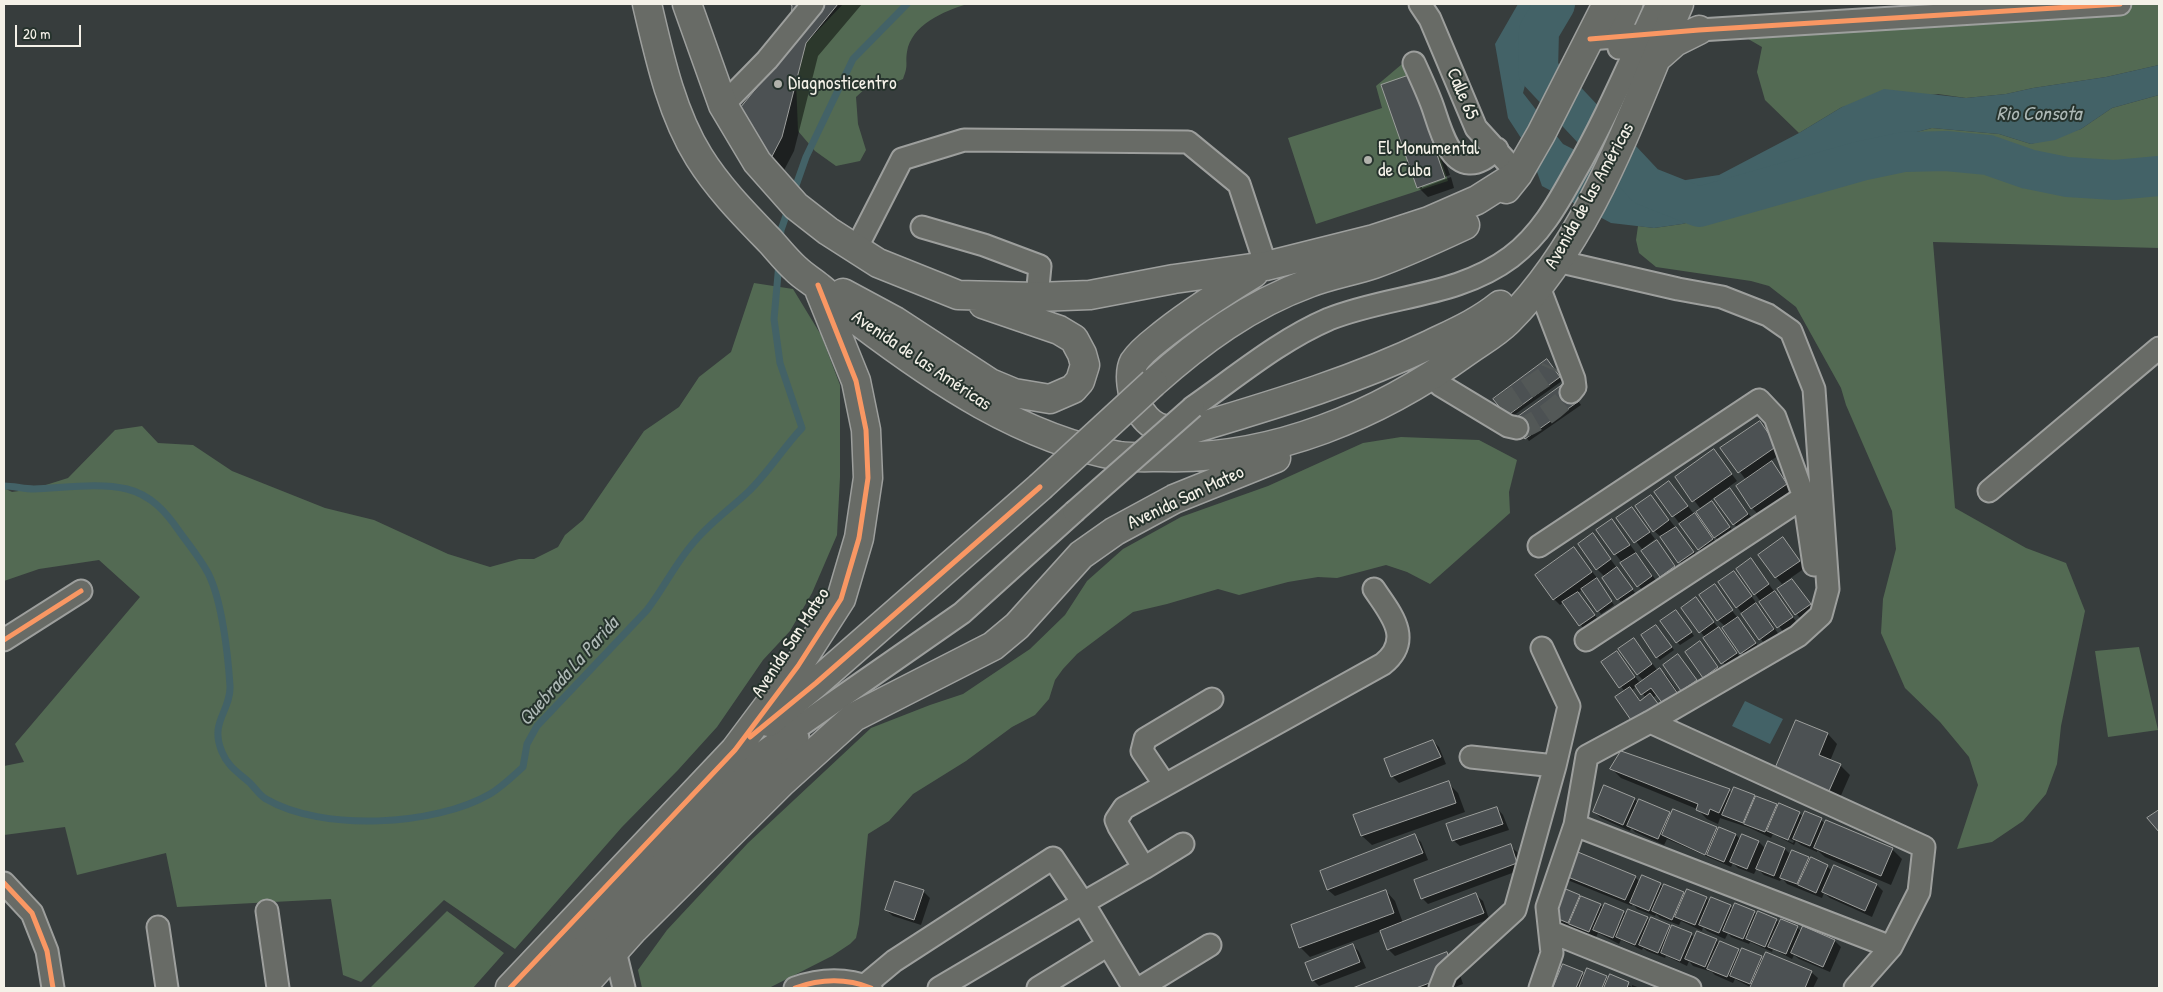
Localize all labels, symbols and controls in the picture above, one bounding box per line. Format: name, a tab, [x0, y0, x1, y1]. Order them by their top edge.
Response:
scale bar	[18, 15, 84, 47]
text: 20 m	[23, 23, 50, 44]
street label: Calle 65	[1441, 65, 1483, 123]
place label: Diagnosticentro	[788, 73, 897, 95]
marker: Diagnosticentro	[772, 78, 784, 90]
water label: Rio Consota	[1997, 103, 2081, 127]
street label: Avenida de las Américas	[1540, 119, 1640, 273]
place label: El Monumental de Cuba	[1378, 138, 1479, 182]
marker: El Monumental de Cuba	[1362, 154, 1374, 166]
street label: Avenida de las Américas	[847, 306, 995, 416]
street label: Avenida San Mateo	[1124, 461, 1248, 535]
street label: Avenida San Mateo	[747, 584, 835, 702]
water label: Quebrada La Parida	[514, 613, 624, 731]

